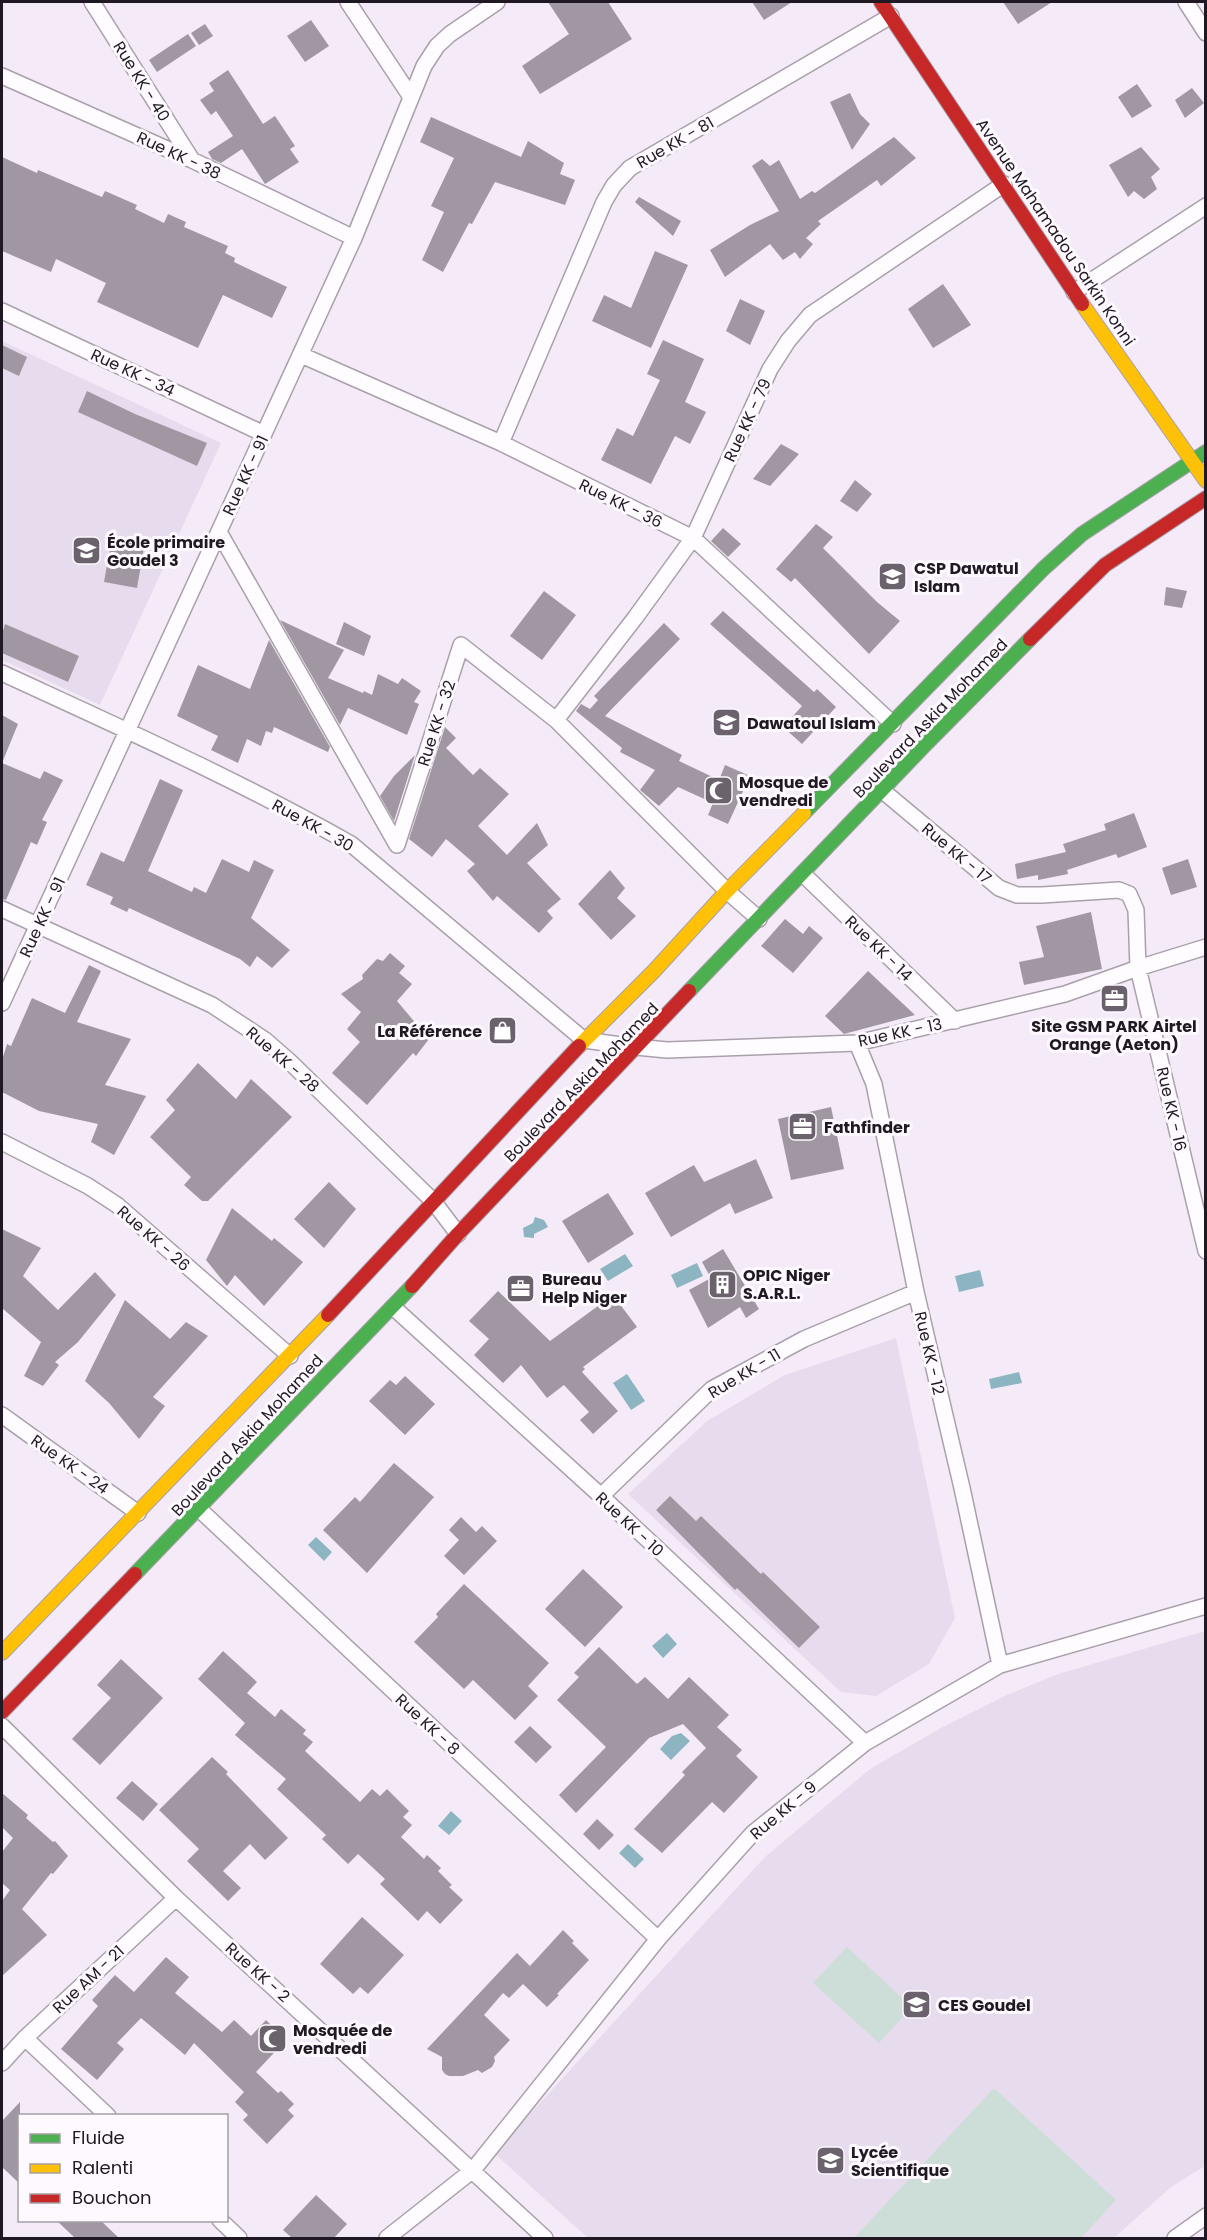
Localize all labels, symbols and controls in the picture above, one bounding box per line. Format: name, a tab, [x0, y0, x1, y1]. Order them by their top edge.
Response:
street label: Rue KK - 40	[108, 37, 175, 126]
street label: Rue KK - 81	[632, 111, 718, 174]
street label: Avenue Mahamadou Sarkin Konni	[971, 114, 1141, 351]
street label: Rue KK - 38	[133, 126, 225, 185]
street label: Rue KK - 34	[87, 343, 179, 402]
street label: Rue KK - 79	[718, 375, 777, 466]
street label: Rue KK - 91	[217, 431, 274, 519]
street label: Rue KK - 36	[575, 473, 666, 534]
place label: École primaire Goudel 3	[107, 531, 225, 572]
school or university icon: École primaire Goudel 3	[70, 535, 102, 567]
place label: CSP Dawatul Islam	[914, 557, 1019, 598]
school or university icon: CSP Dawatul Islam	[877, 561, 909, 593]
street label: Boulevard Askia Mohamed	[848, 634, 1013, 803]
street label: Rue KK - 32	[412, 677, 461, 769]
school or university icon: Dawatoul Islam	[710, 707, 742, 739]
place label: Dawatoul Islam	[747, 712, 876, 735]
place label: Mosque de vendredi	[739, 771, 829, 812]
mosque icon: Mosque de vendredi	[702, 775, 734, 807]
street label: Rue KK - 30	[268, 794, 358, 857]
street label: Rue KK - 17	[917, 817, 997, 890]
street label: Rue KK - 91	[14, 873, 71, 961]
street label: Rue KK - 14	[840, 910, 918, 986]
office icon: Site GSM PARK Airtel Orange (Aeton)	[1098, 982, 1130, 1014]
street label: Boulevard Askia Mohamed	[499, 998, 664, 1167]
street label: Rue KK - 13	[856, 1012, 944, 1053]
shop icon: La Référence	[487, 1015, 519, 1047]
place label: Site GSM PARK Airtel Orange (Aeton)	[1031, 1015, 1197, 1056]
place label: La Référence	[377, 1020, 482, 1043]
street label: Rue KK - 28	[241, 1021, 324, 1098]
street label: Rue KK - 16	[1151, 1065, 1192, 1154]
office icon: Fathfinder	[787, 1111, 819, 1143]
place label: Fathfinder	[824, 1116, 910, 1139]
street label: Rue KK - 26	[112, 1200, 195, 1277]
place label: OPIC Niger S.A.R.L.	[743, 1264, 830, 1305]
place label: Bureau Help Niger	[542, 1268, 627, 1309]
building icon: OPIC Niger S.A.R.L.	[706, 1268, 738, 1300]
office icon: Bureau Help Niger	[505, 1272, 537, 1304]
street label: Rue KK - 12	[909, 1309, 950, 1397]
street label: Rue KK - 11	[704, 1343, 785, 1404]
street label: Boulevard Askia Mohamed	[166, 1349, 329, 1521]
street label: Rue KK - 24	[26, 1429, 113, 1500]
street label: Rue KK - 10	[590, 1487, 669, 1562]
street label: Rue KK - 8	[390, 1688, 465, 1760]
street label: Rue KK - 9	[745, 1776, 822, 1845]
street label: Rue KK - 2	[220, 1937, 295, 2008]
street label: Rue AM - 21	[47, 1940, 129, 2019]
school or university icon: CES Goudel	[901, 1989, 933, 2021]
place label: CES Goudel	[938, 1994, 1031, 2017]
place label: Mosquée de vendredi	[293, 2019, 392, 2060]
mosque icon: Mosquée de vendredi	[256, 2023, 288, 2055]
legend	[18, 2114, 228, 2222]
text: Fluide	[72, 2125, 125, 2150]
place label: Lycée Scientifique	[851, 2141, 949, 2182]
school or university icon: Lycée Scientifique	[814, 2145, 846, 2177]
text: Ralenti	[72, 2155, 133, 2180]
text: Bouchon	[72, 2185, 152, 2210]

